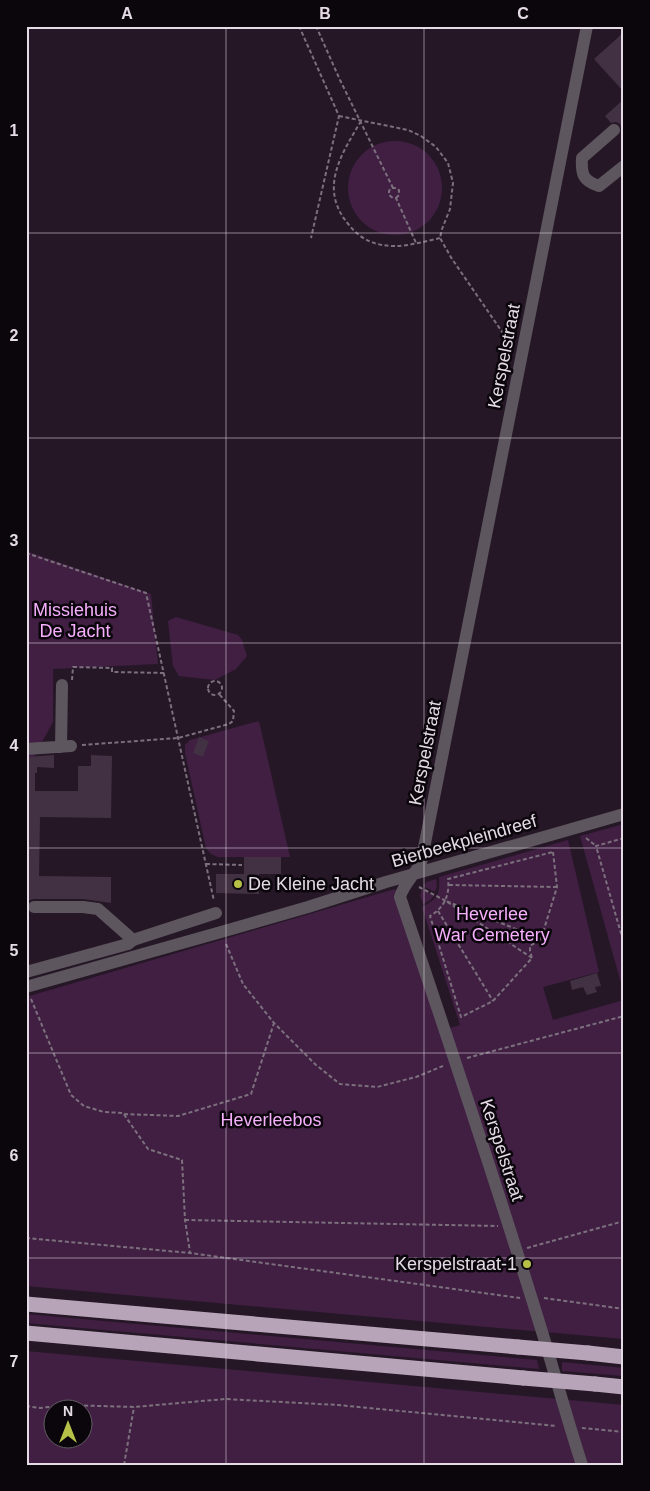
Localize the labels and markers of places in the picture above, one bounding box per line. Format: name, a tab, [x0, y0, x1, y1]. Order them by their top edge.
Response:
place label: De Kleine Jacht	[248, 874, 374, 894]
marker: De Kleine Jacht	[232, 878, 244, 890]
place label: Kerspelstraat-1	[395, 1254, 517, 1274]
marker: Kerspelstraat-1	[521, 1258, 533, 1270]

